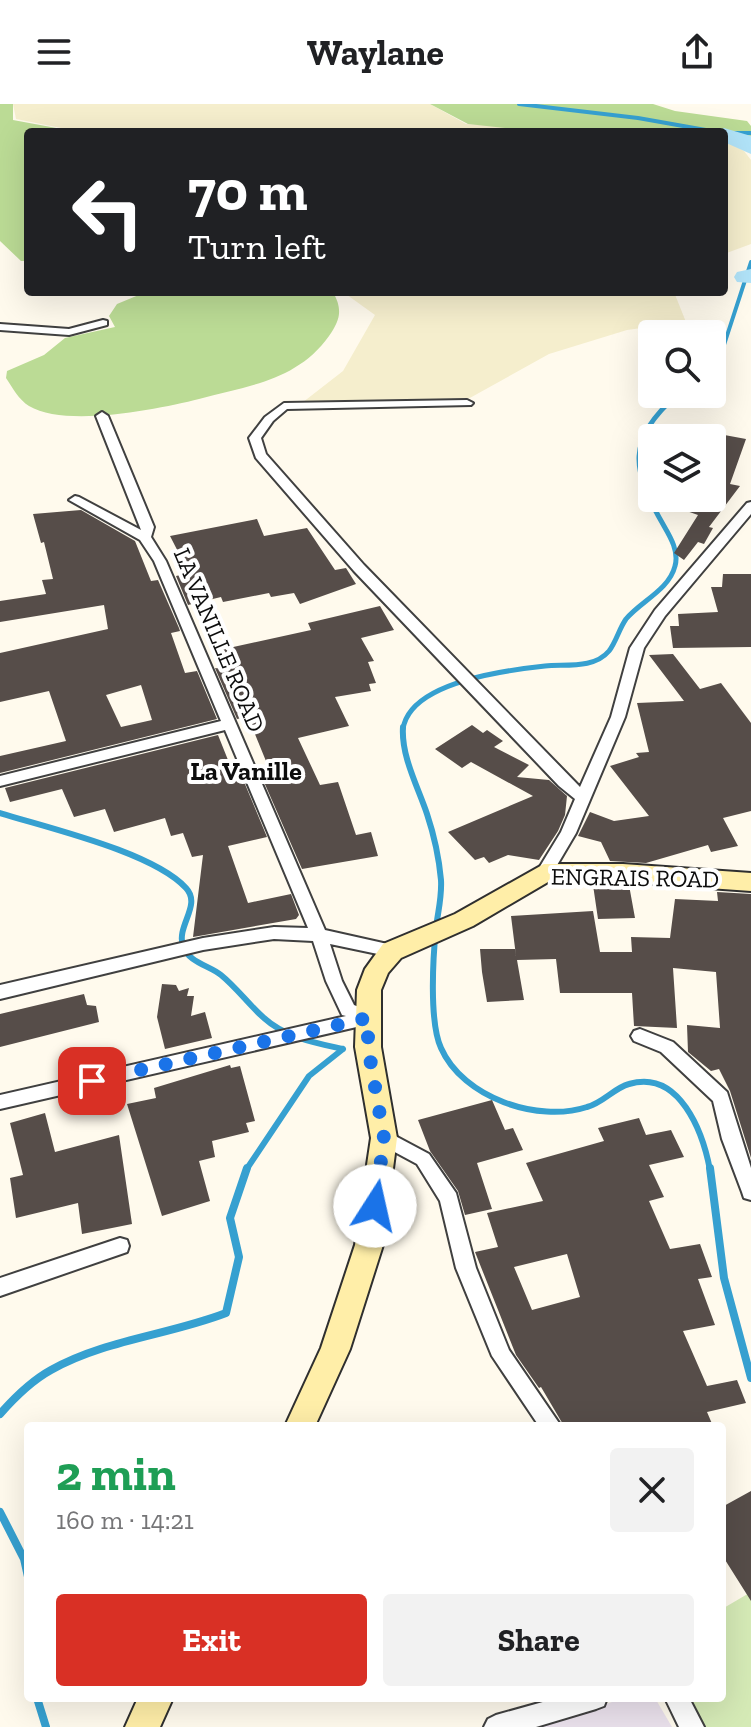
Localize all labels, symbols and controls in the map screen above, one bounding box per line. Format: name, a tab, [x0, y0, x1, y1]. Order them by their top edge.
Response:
icon: menu	[32, 30, 76, 74]
icon: share	[675, 30, 719, 74]
text: Waylane	[307, 31, 444, 74]
text: 70 m	[188, 157, 308, 224]
icon: left	[56, 160, 160, 264]
text: Turn left	[188, 225, 326, 268]
map controls	[638, 320, 726, 512]
button: search	[638, 320, 726, 408]
button: layers	[638, 424, 726, 512]
street label: LA VANILLE ROAD	[168, 543, 271, 736]
district label: La Vanille	[190, 755, 302, 787]
street label: ENGRAIS ROAD	[551, 862, 719, 893]
pin	[58, 1047, 126, 1115]
icon: arrive	[70, 1059, 114, 1103]
position arrow	[333, 1164, 417, 1248]
text: 2 min	[56, 1445, 176, 1502]
button: close	[610, 1448, 694, 1532]
text: 160 m · 14:21	[56, 1504, 194, 1536]
button: Exit	[56, 1594, 367, 1686]
button: Share	[383, 1594, 694, 1686]

